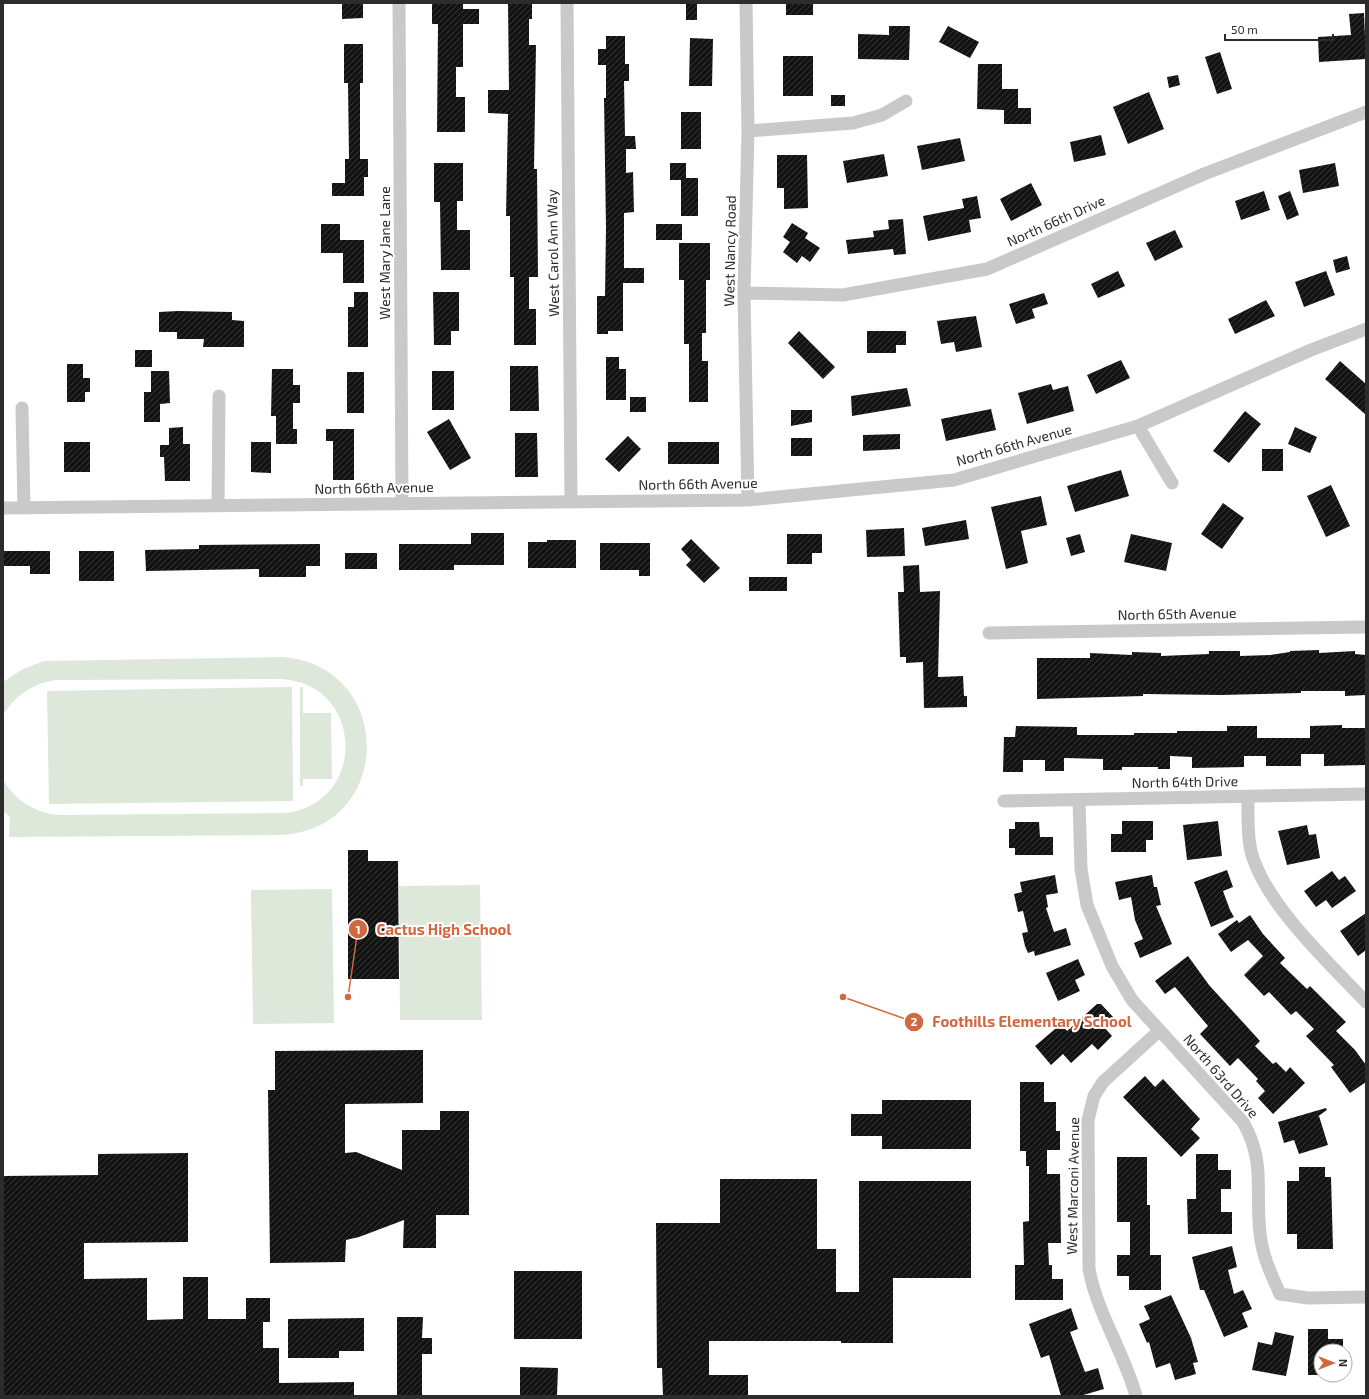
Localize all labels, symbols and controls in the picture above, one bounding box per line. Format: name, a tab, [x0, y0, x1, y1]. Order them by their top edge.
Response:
scale bar	[1225, 16, 1333, 42]
text: 50 m	[1231, 22, 1258, 36]
street label: West Mary Jane Lane	[376, 186, 393, 320]
street label: West Carol Ann Way	[543, 188, 562, 317]
street label: North 66th Drive	[1004, 191, 1108, 250]
street label: West Nancy Road	[720, 195, 739, 307]
street label: North 66th Avenue	[954, 420, 1074, 469]
street label: North 66th Avenue	[638, 474, 758, 493]
street label: North 66th Avenue	[314, 478, 434, 497]
street label: North 65th Avenue	[1117, 604, 1236, 623]
street label: North 64th Drive	[1132, 772, 1238, 791]
callout: Cactus High School	[348, 916, 519, 943]
text: Cactus High School	[377, 920, 511, 938]
text: 1	[355, 922, 361, 936]
callout: Foothills Elementary School	[904, 1008, 1140, 1035]
text: Foothills Elementary School	[932, 1012, 1132, 1031]
text: 2	[911, 1014, 918, 1028]
street label: North 63rd Drive	[1180, 1030, 1262, 1121]
street label: West Marconi Avenue	[1063, 1117, 1082, 1255]
north arrow	[1313, 1343, 1353, 1383]
text: N	[1337, 1359, 1350, 1367]

